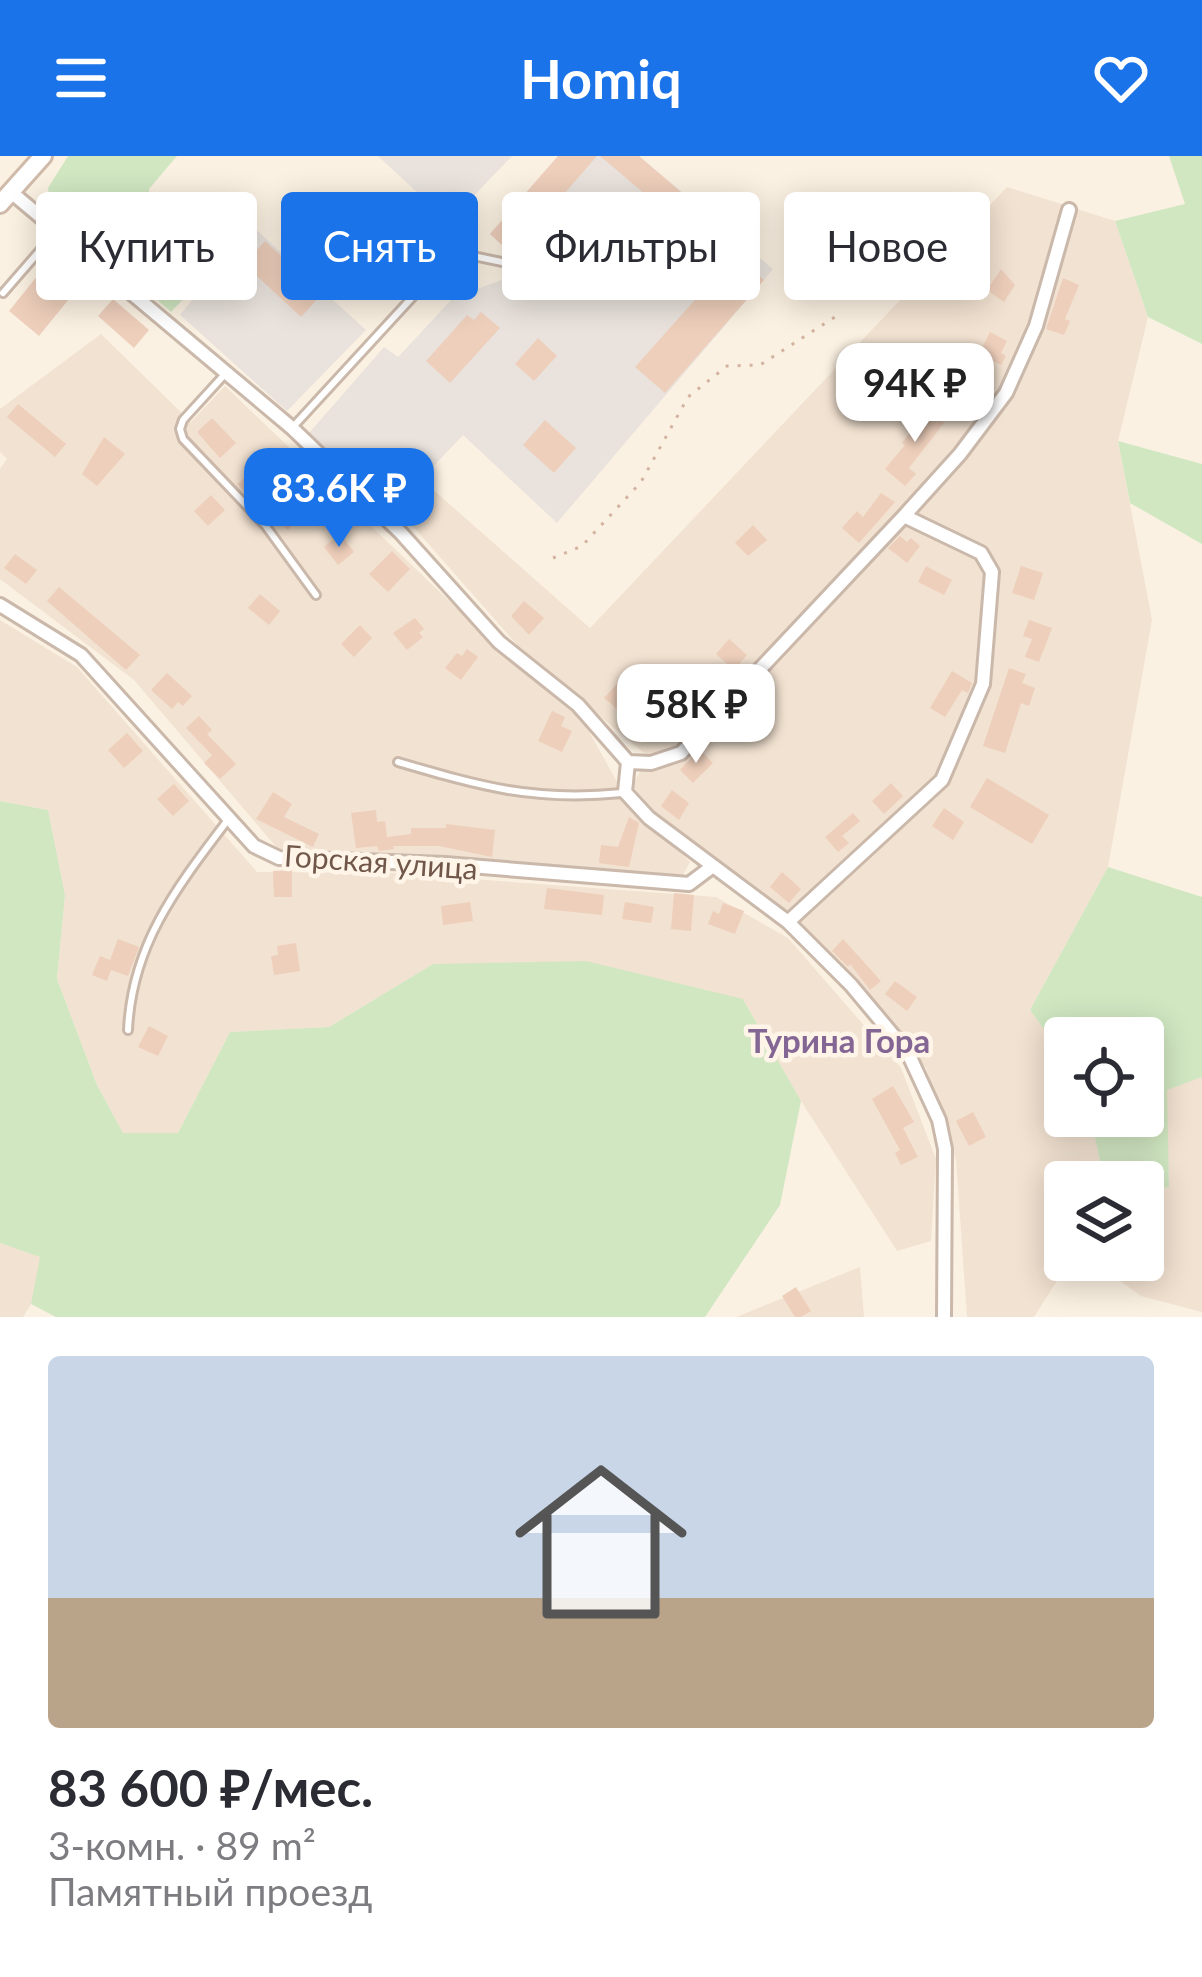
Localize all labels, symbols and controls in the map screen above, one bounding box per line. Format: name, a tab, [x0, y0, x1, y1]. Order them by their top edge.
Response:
icon: menu	[48, 45, 114, 111]
icon: heart	[1088, 45, 1154, 111]
text: Homiq	[520, 46, 682, 111]
chip: Купить	[36, 192, 257, 300]
chip: Снять	[281, 192, 478, 300]
chip: Фильтры	[502, 192, 760, 300]
chip: Новое	[784, 192, 990, 300]
pin: 94K ₽	[831, 343, 999, 445]
text: 94K ₽	[863, 359, 967, 405]
pin: 83.6K ₽	[228, 448, 450, 550]
text: 83.6K ₽	[271, 464, 407, 510]
pin: 58K ₽	[612, 664, 780, 766]
text: 58K ₽	[644, 680, 748, 726]
street label: Горская улица	[283, 836, 479, 886]
map controls	[1044, 1017, 1164, 1281]
button: locate	[1044, 1017, 1164, 1137]
district label: Турина Гора	[748, 1020, 930, 1060]
button: layers	[1044, 1161, 1164, 1281]
icon: home	[493, 1434, 709, 1650]
text: 83 600 ₽/мес.	[48, 1757, 373, 1818]
text: 3-комн. · 89 m²	[48, 1822, 316, 1868]
text: Памятный проезд	[48, 1868, 372, 1914]

